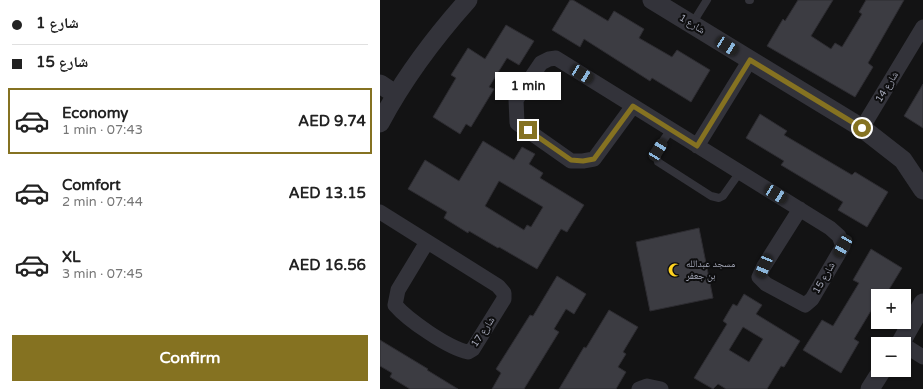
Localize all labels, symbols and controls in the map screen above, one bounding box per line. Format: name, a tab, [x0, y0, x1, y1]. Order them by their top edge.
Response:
street label: شارع 1	[677, 12, 707, 37]
text: شارع 1	[36, 14, 79, 32]
car	[714, 34, 740, 58]
text: شارع 15	[36, 53, 88, 71]
car	[569, 63, 595, 85]
street label: شارع 14	[873, 69, 901, 105]
callout: 1 min	[495, 72, 561, 100]
text: 1 min	[511, 78, 545, 94]
icon: car	[14, 103, 50, 139]
text: Economy	[62, 104, 128, 122]
text: AED 9.74	[298, 112, 366, 130]
route start	[853, 119, 871, 137]
route end	[519, 121, 537, 139]
text: 1 min · 07:43	[62, 122, 143, 138]
car	[647, 137, 669, 163]
icon: car	[14, 175, 50, 211]
text: Comfort	[62, 176, 121, 194]
car	[763, 183, 789, 205]
text: AED 13.15	[288, 184, 366, 202]
text: 2 min · 07:44	[62, 194, 143, 210]
car	[832, 233, 854, 259]
icon: car	[14, 247, 50, 283]
text: XL	[62, 248, 81, 266]
car	[754, 253, 774, 279]
text: AED 16.56	[288, 256, 366, 274]
place label: مسجد عبدالله بن جعفر	[685, 258, 736, 282]
street label: شارع 15	[810, 260, 838, 296]
mosque icon: مسجد عبدالله بن جعفر	[667, 262, 683, 278]
text: 3 min · 07:45	[62, 266, 143, 282]
map controls	[871, 289, 911, 377]
button: +	[871, 289, 911, 329]
street label: شارع 17	[468, 314, 498, 350]
button: Confirm	[12, 335, 368, 381]
button: −	[871, 337, 911, 377]

